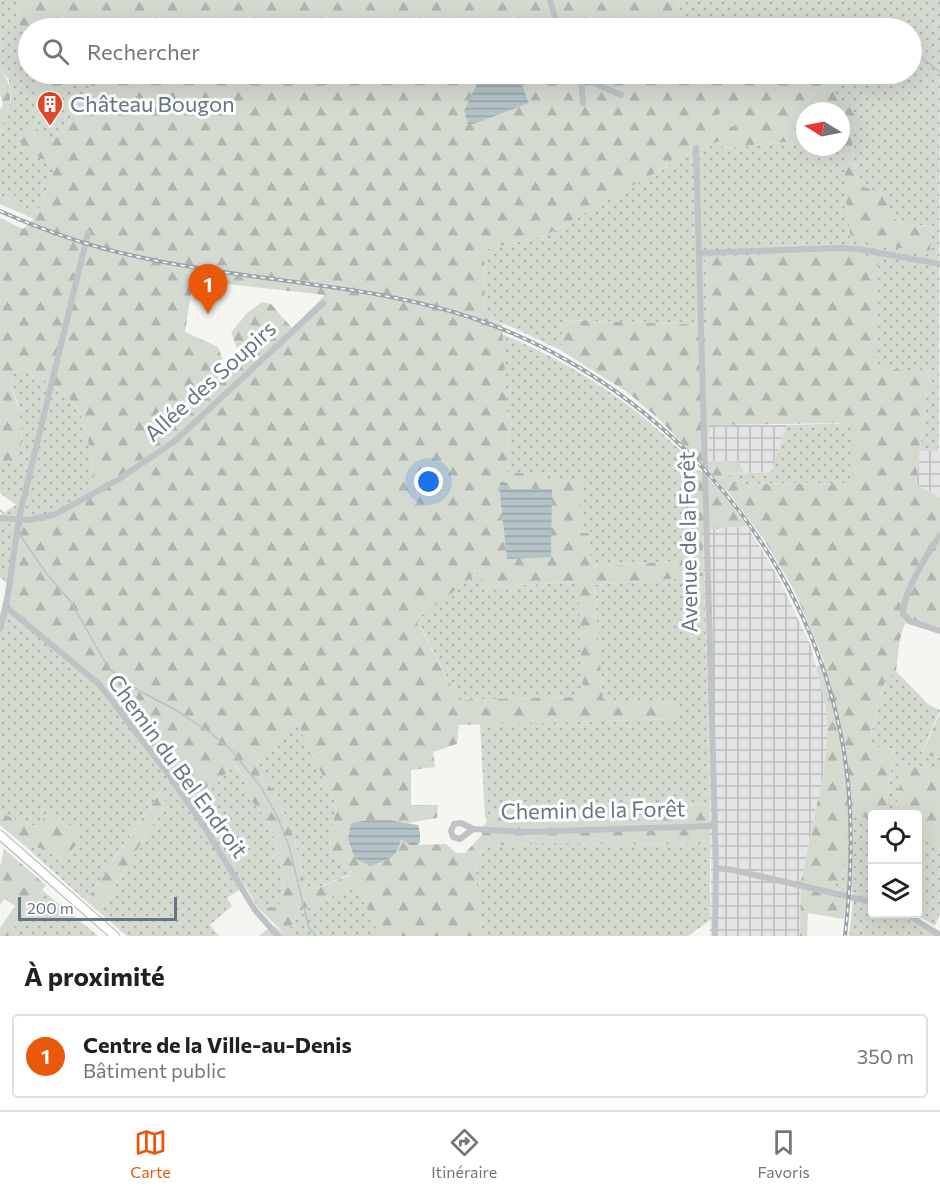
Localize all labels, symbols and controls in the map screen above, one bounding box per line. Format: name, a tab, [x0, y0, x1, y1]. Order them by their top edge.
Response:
search box	[18, 18, 922, 84]
icon: search	[39, 35, 72, 68]
text: Rechercher	[87, 38, 200, 65]
building icon: Château Bougon	[35, 89, 65, 127]
place label: Château Bougon	[70, 90, 235, 117]
north arrow	[796, 102, 850, 156]
pin: 1	[188, 264, 228, 314]
street label: Allée des Soupirs	[138, 314, 281, 447]
street label: Avenue de la Forêt	[672, 451, 703, 633]
your location	[414, 467, 443, 496]
street label: Chemin du Bel Endroit	[103, 669, 254, 863]
street label: Chemin de la Forêt	[500, 794, 686, 825]
map controls	[868, 810, 922, 918]
button: locate	[868, 810, 922, 864]
button: layers	[868, 864, 922, 918]
scale bar	[18, 894, 177, 922]
text: 200 m	[27, 898, 74, 917]
text: À proximité	[24, 960, 165, 991]
text: Centre de la Ville-au-Denis	[83, 1031, 352, 1058]
text: 1	[41, 1044, 50, 1068]
text: 350 m	[857, 1044, 914, 1068]
text: Bâtiment public	[83, 1058, 226, 1082]
tab: Carte	[130, 1126, 171, 1181]
tab: Itinéraire	[431, 1126, 497, 1181]
tab: Favoris	[758, 1126, 810, 1181]

